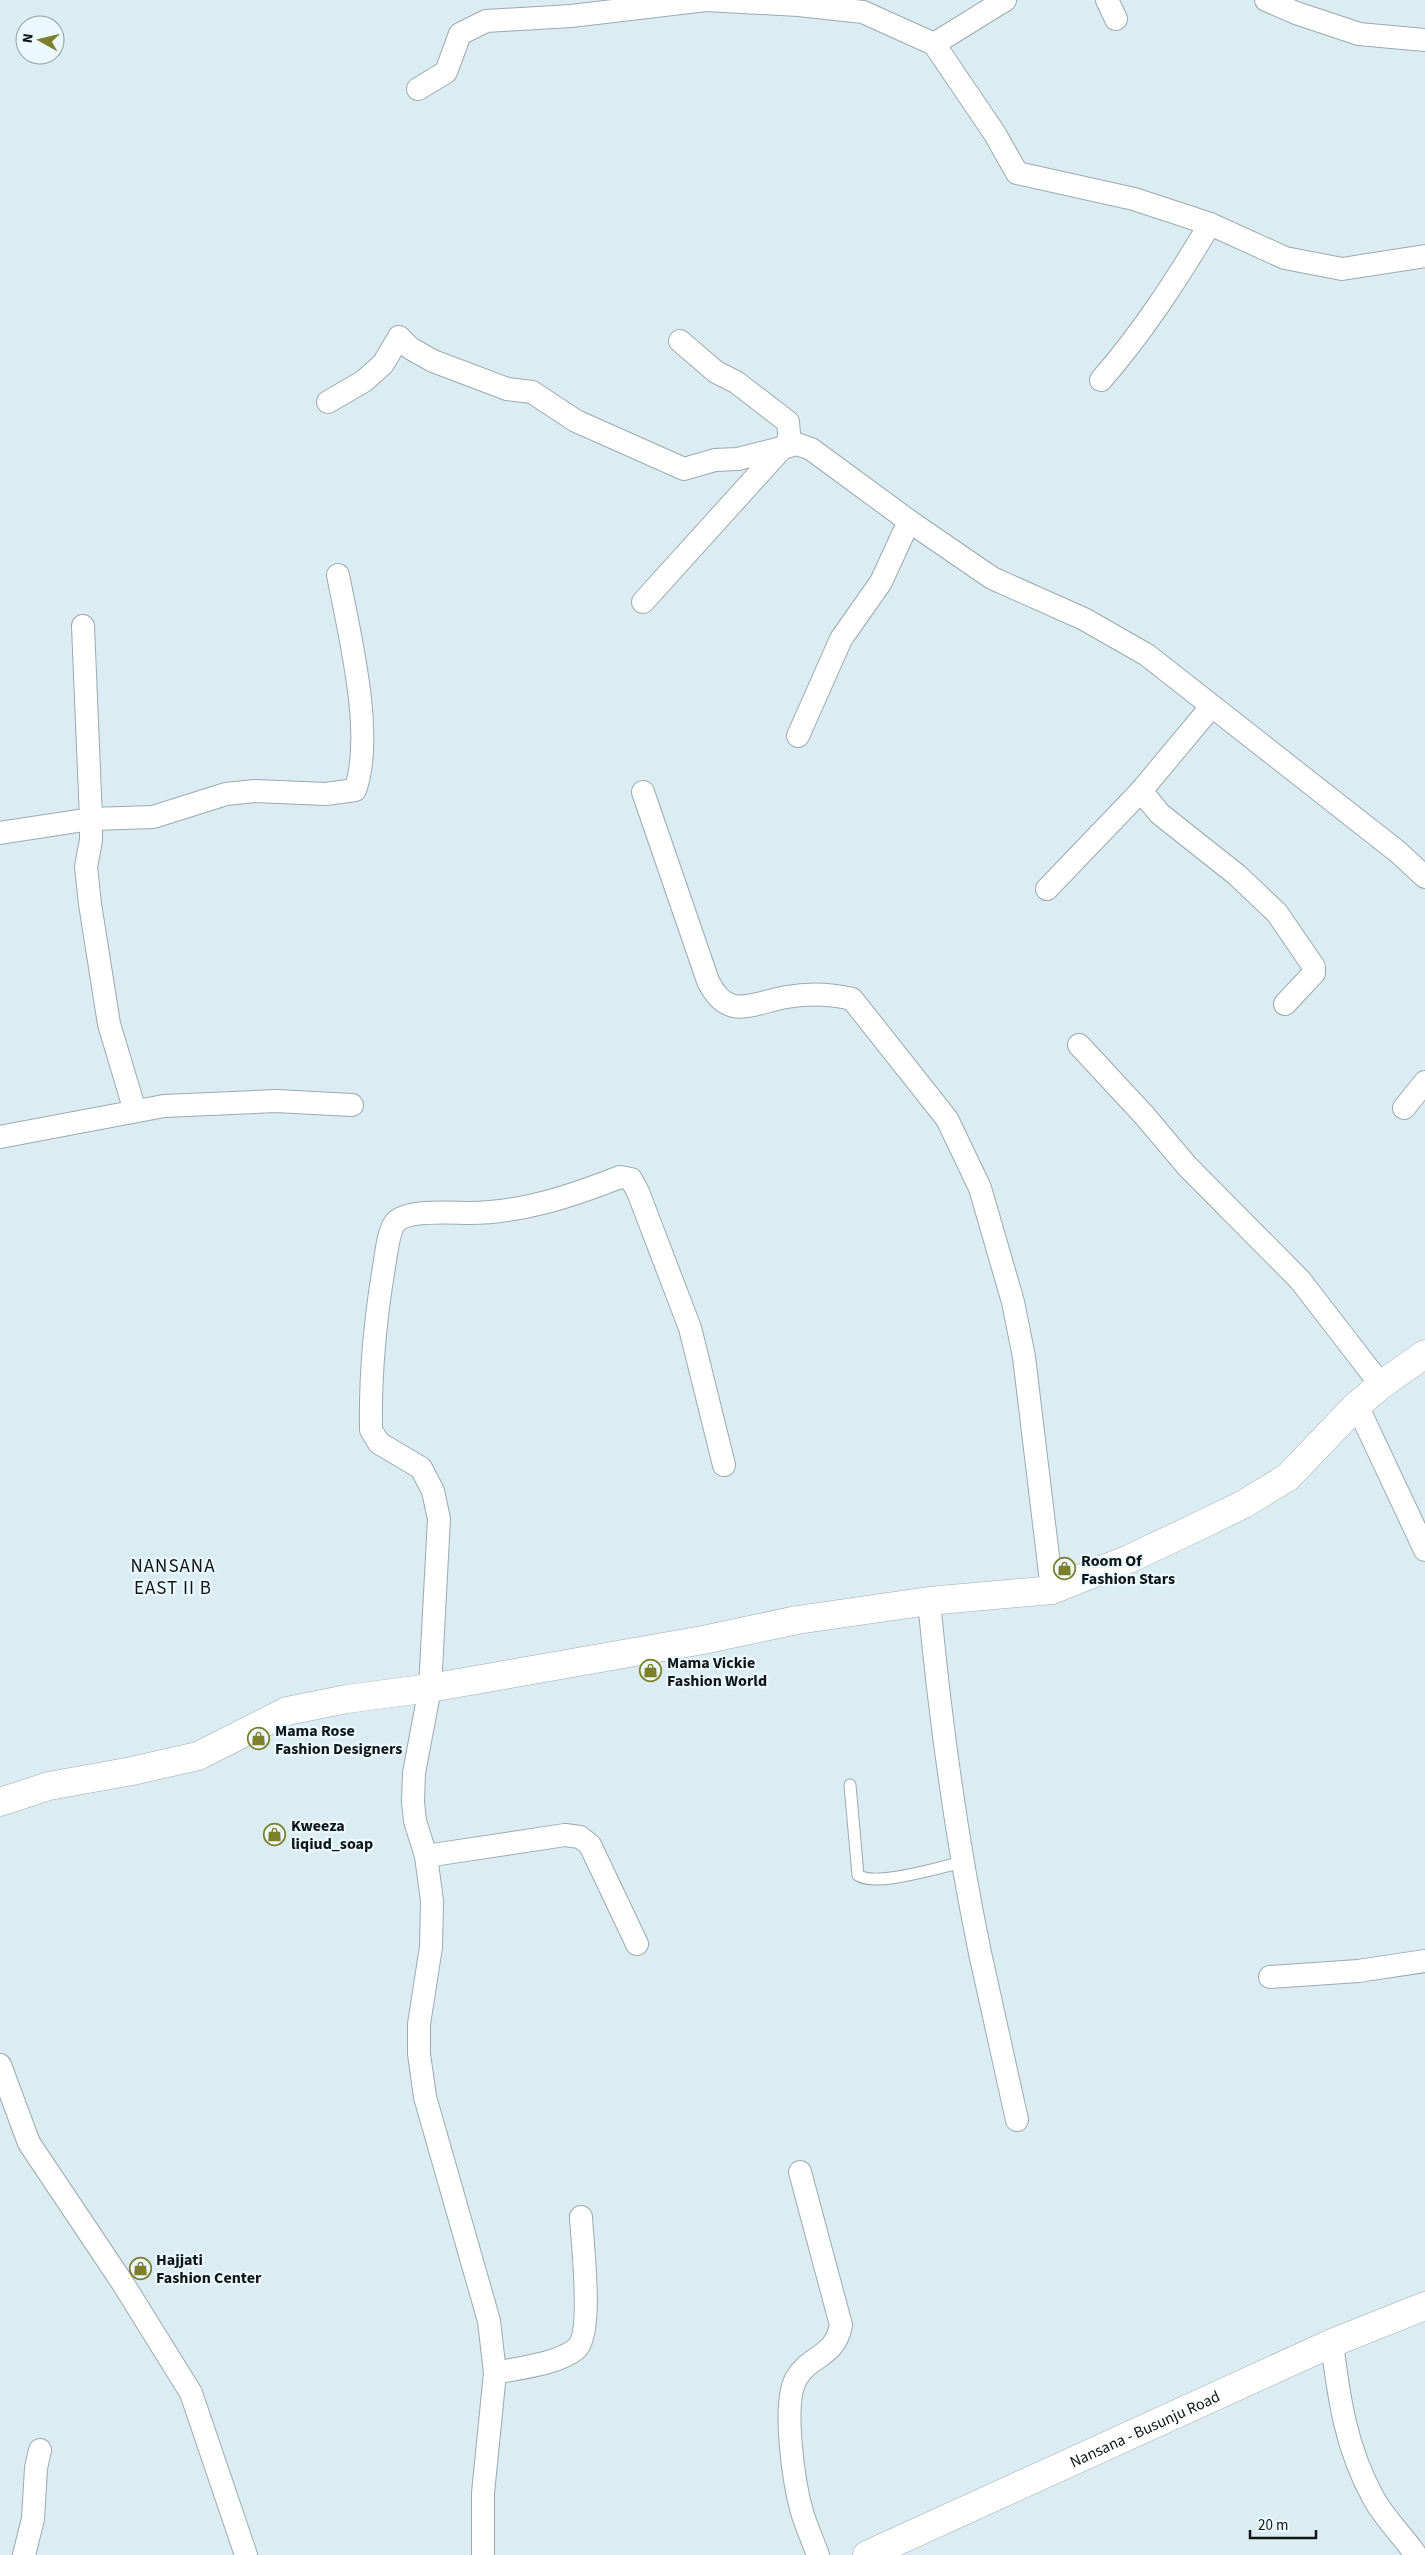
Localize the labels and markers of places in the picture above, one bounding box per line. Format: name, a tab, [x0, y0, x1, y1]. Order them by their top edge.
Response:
place label: Room Of Fashion Stars	[1081, 1550, 1175, 1590]
shop icon: Room Of Fashion Stars	[1053, 1557, 1077, 1581]
place label: Mama Vickie Fashion World	[667, 1652, 767, 1692]
shop icon: Mama Vickie Fashion World	[639, 1659, 663, 1683]
place label: Mama Rose Fashion Designers	[275, 1720, 402, 1760]
shop icon: Mama Rose Fashion Designers	[247, 1727, 271, 1751]
place label: Kweeza liqiud_soap	[291, 1815, 373, 1855]
shop icon: Kweeza liqiud_soap	[263, 1822, 287, 1846]
place label: Hajjati Fashion Center	[156, 2249, 262, 2289]
shop icon: Hajjati Fashion Center	[128, 2256, 152, 2280]

